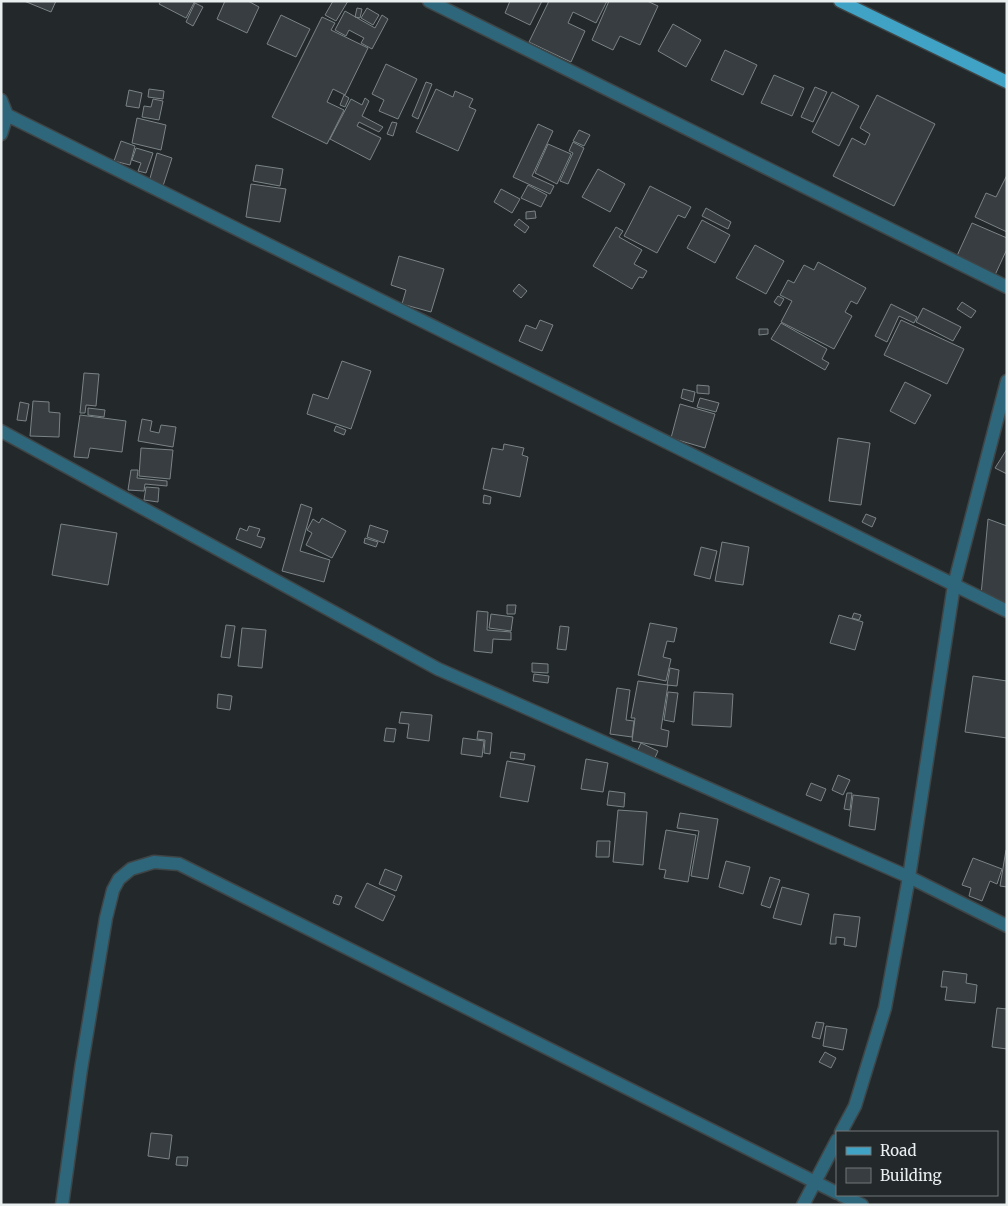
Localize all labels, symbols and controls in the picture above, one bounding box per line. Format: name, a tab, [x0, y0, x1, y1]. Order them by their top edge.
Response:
legend	[836, 1131, 998, 1196]
text: Road	[880, 1141, 916, 1160]
text: Building	[880, 1166, 942, 1185]

